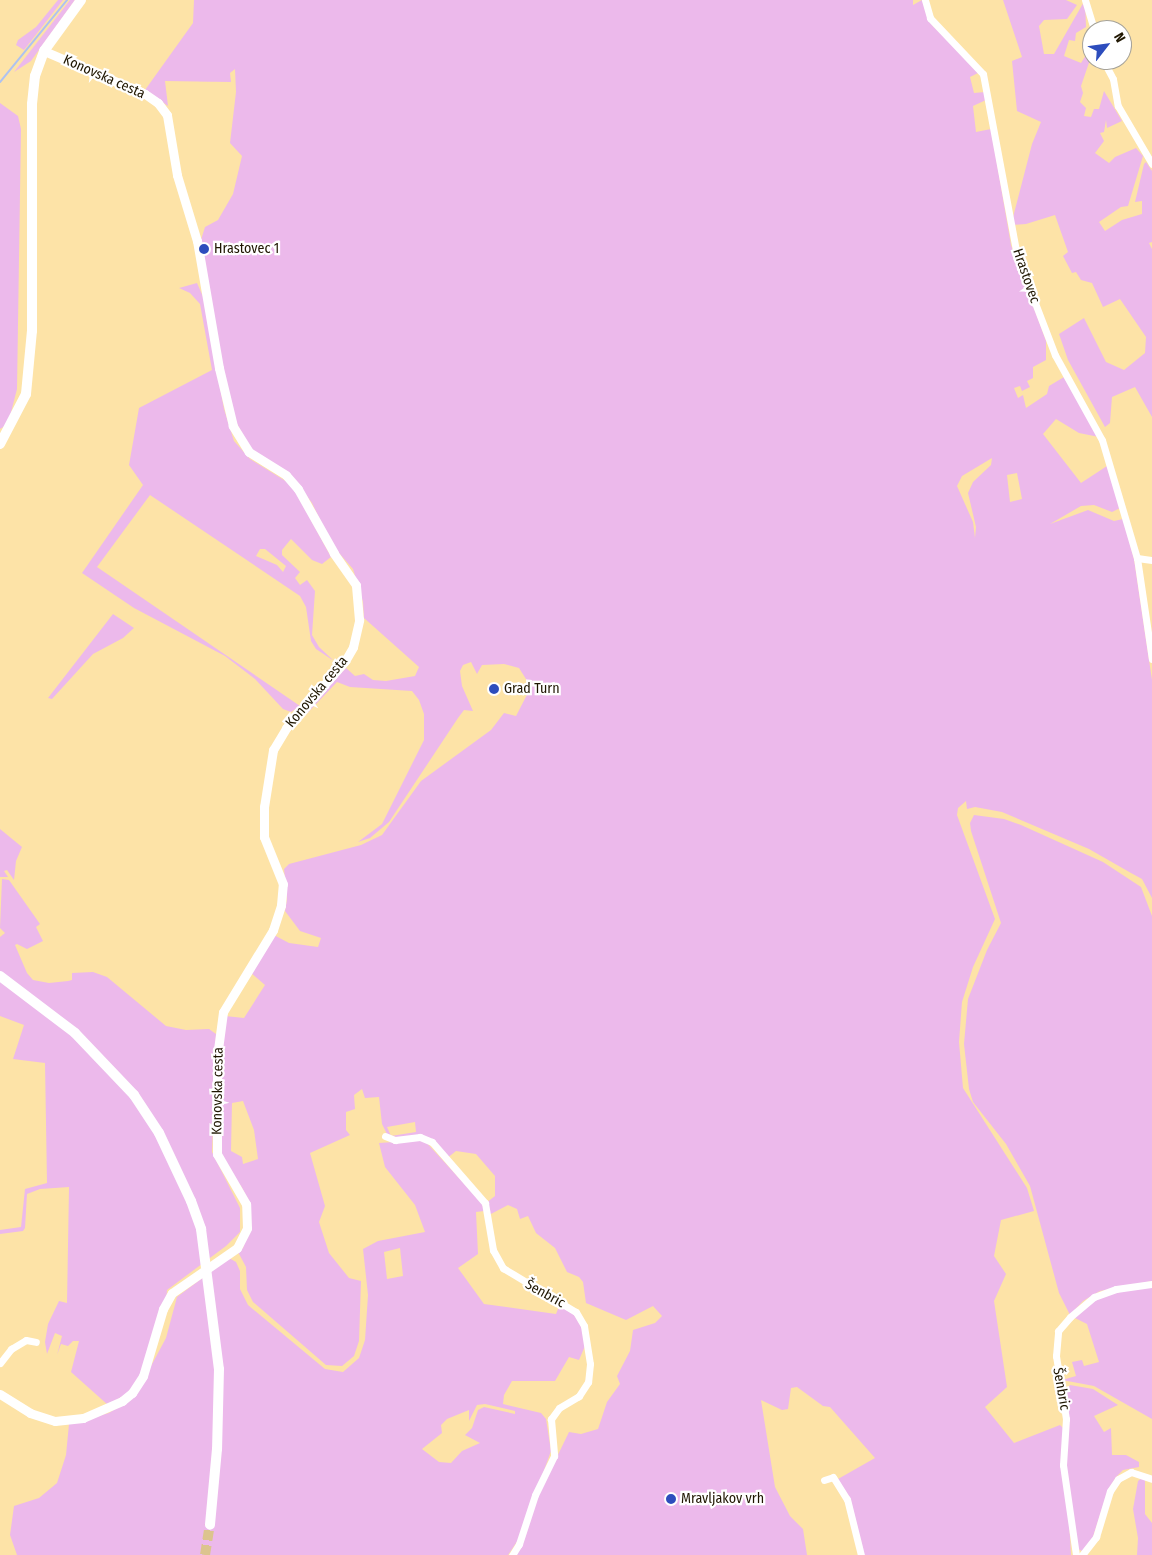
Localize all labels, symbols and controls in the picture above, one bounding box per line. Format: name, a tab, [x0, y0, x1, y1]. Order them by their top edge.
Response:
north arrow	[1082, 20, 1132, 70]
text: N	[1110, 30, 1129, 46]
street label: Konovska cesta	[60, 51, 148, 103]
place label: Hrastovec 1	[214, 241, 279, 257]
marker: Hrastovec 1	[198, 243, 210, 255]
street label: Hrastovec	[1009, 247, 1043, 305]
street label: Konovska cesta	[282, 653, 352, 731]
place label: Grad Turn	[504, 681, 560, 697]
marker: Grad Turn	[488, 683, 500, 695]
street label: Konovska cesta	[209, 1047, 227, 1135]
street label: Šenbric	[522, 1276, 568, 1312]
street label: Šenbric	[1049, 1366, 1073, 1412]
place label: Mravljakov vrh	[681, 1491, 764, 1507]
marker: Mravljakov vrh	[665, 1493, 677, 1505]

